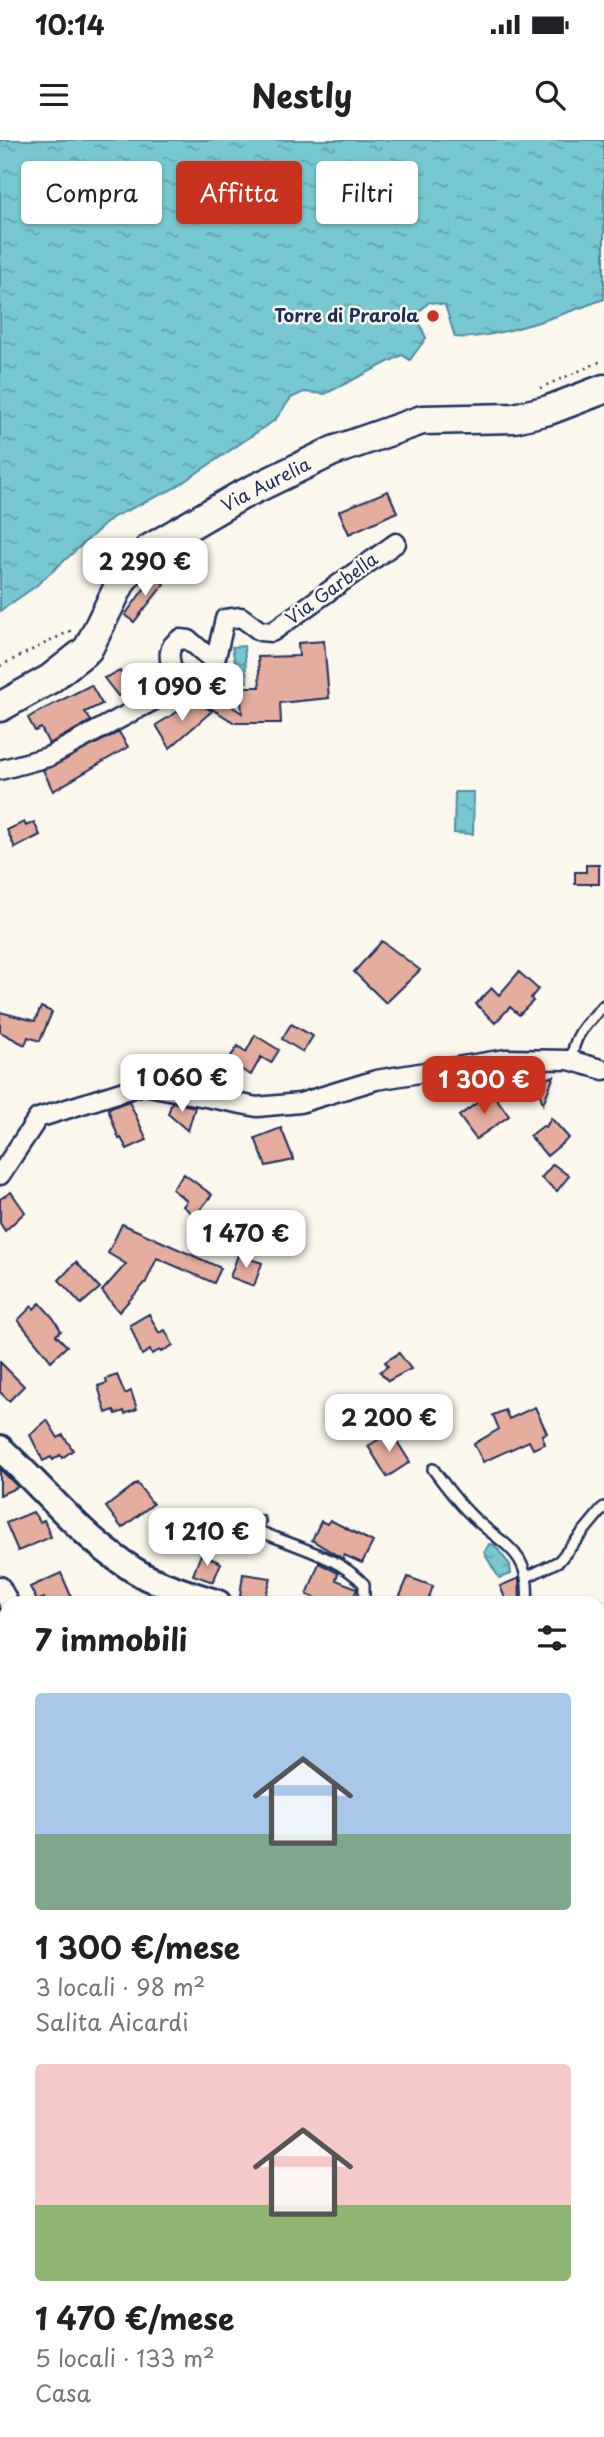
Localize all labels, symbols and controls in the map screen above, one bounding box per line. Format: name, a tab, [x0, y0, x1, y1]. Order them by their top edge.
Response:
text: 10:14	[35, 5, 105, 44]
text: Nestly	[252, 71, 352, 119]
icon: menu	[35, 76, 73, 114]
icon: search	[531, 76, 569, 114]
chip: Compra	[21, 161, 162, 224]
chip: Affitta	[176, 161, 302, 224]
chip: Filtri	[316, 161, 418, 224]
place label: Torre di Prarola	[274, 301, 419, 328]
marker: Torre di Prarola	[425, 308, 441, 324]
street label: Via Aurelia	[216, 449, 315, 518]
pin: 2 290 €	[80, 538, 210, 598]
text: 2 290 €	[99, 543, 191, 578]
street label: Via Garbella	[279, 545, 384, 631]
pin: 1 090 €	[117, 664, 247, 723]
text: 1 090 €	[137, 668, 227, 703]
pin: 1 060 €	[117, 1054, 247, 1114]
pin: 1 300 €	[419, 1056, 549, 1116]
text: 1 060 €	[136, 1059, 228, 1094]
text: 1 300 €	[438, 1061, 530, 1096]
pin: 1 470 €	[181, 1210, 311, 1270]
text: 1 470 €	[203, 1215, 289, 1250]
pin: 2 200 €	[324, 1394, 454, 1454]
text: 2 200 €	[341, 1399, 437, 1434]
pin: 1 210 €	[142, 1508, 272, 1568]
text: 1 210 €	[164, 1513, 250, 1548]
text: 7 immobili	[35, 1616, 187, 1661]
icon: filters	[533, 1619, 571, 1657]
icon: home	[240, 1738, 366, 1864]
text: 1 300 €/mese	[35, 1924, 240, 1969]
text: 3 locali · 98 m²	[35, 1969, 205, 2004]
text: Salita Aicardi	[35, 2004, 188, 2039]
icon: home	[240, 2109, 366, 2235]
text: 1 470 €/mese	[35, 2295, 234, 2340]
text: 5 locali · 133 m²	[35, 2340, 215, 2375]
text: Casa	[35, 2375, 91, 2410]

